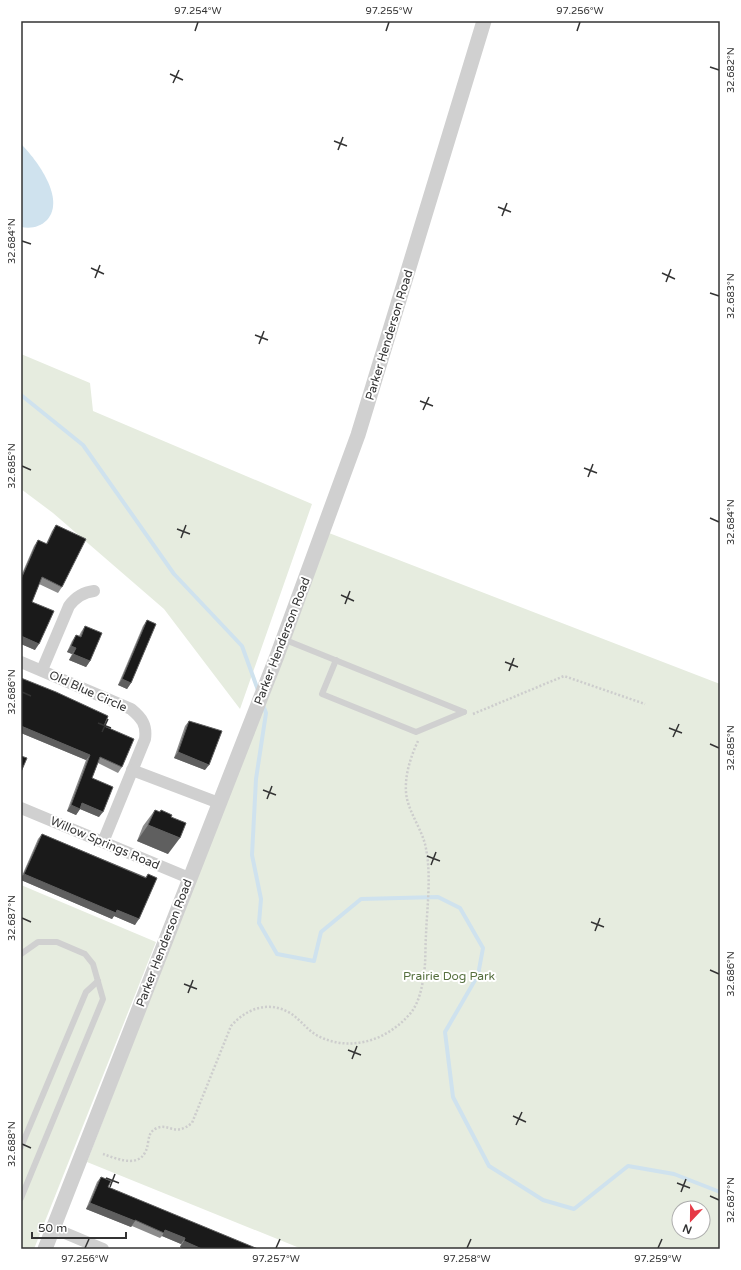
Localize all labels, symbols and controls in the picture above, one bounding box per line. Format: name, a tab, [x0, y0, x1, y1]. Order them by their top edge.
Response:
text: 97.254°W	[174, 5, 222, 17]
text: 97.255°W	[365, 5, 413, 17]
text: 97.256°W	[556, 5, 604, 17]
text: 32.682°N	[725, 47, 737, 93]
text: 32.684°N	[6, 218, 18, 264]
street label: Parker Henderson Road	[362, 268, 416, 402]
text: 32.683°N	[725, 273, 737, 319]
text: 32.685°N	[6, 443, 18, 489]
text: 32.684°N	[725, 499, 737, 545]
street label: Parker Henderson Road	[251, 575, 313, 707]
street label: Old Blue Circle	[47, 668, 129, 714]
text: 32.686°N	[6, 669, 18, 715]
text: 32.685°N	[725, 725, 737, 771]
street label: Willow Springs Road	[48, 814, 162, 872]
street label: Parker Henderson Road	[133, 877, 195, 1009]
text: 32.687°N	[6, 895, 18, 941]
text: 32.686°N	[725, 951, 737, 997]
park label: Prairie Dog Park	[403, 969, 496, 983]
text: 32.688°N	[6, 1121, 18, 1167]
text: 32.687°N	[725, 1177, 737, 1223]
north arrow	[671, 1200, 711, 1240]
scale bar	[32, 1214, 126, 1240]
text: 50 m	[38, 1221, 67, 1235]
text: N	[681, 1221, 694, 1236]
text: 97.256°W	[61, 1253, 109, 1265]
text: 97.257°W	[252, 1253, 300, 1265]
text: 97.258°W	[443, 1253, 491, 1265]
text: 97.259°W	[634, 1253, 682, 1265]

